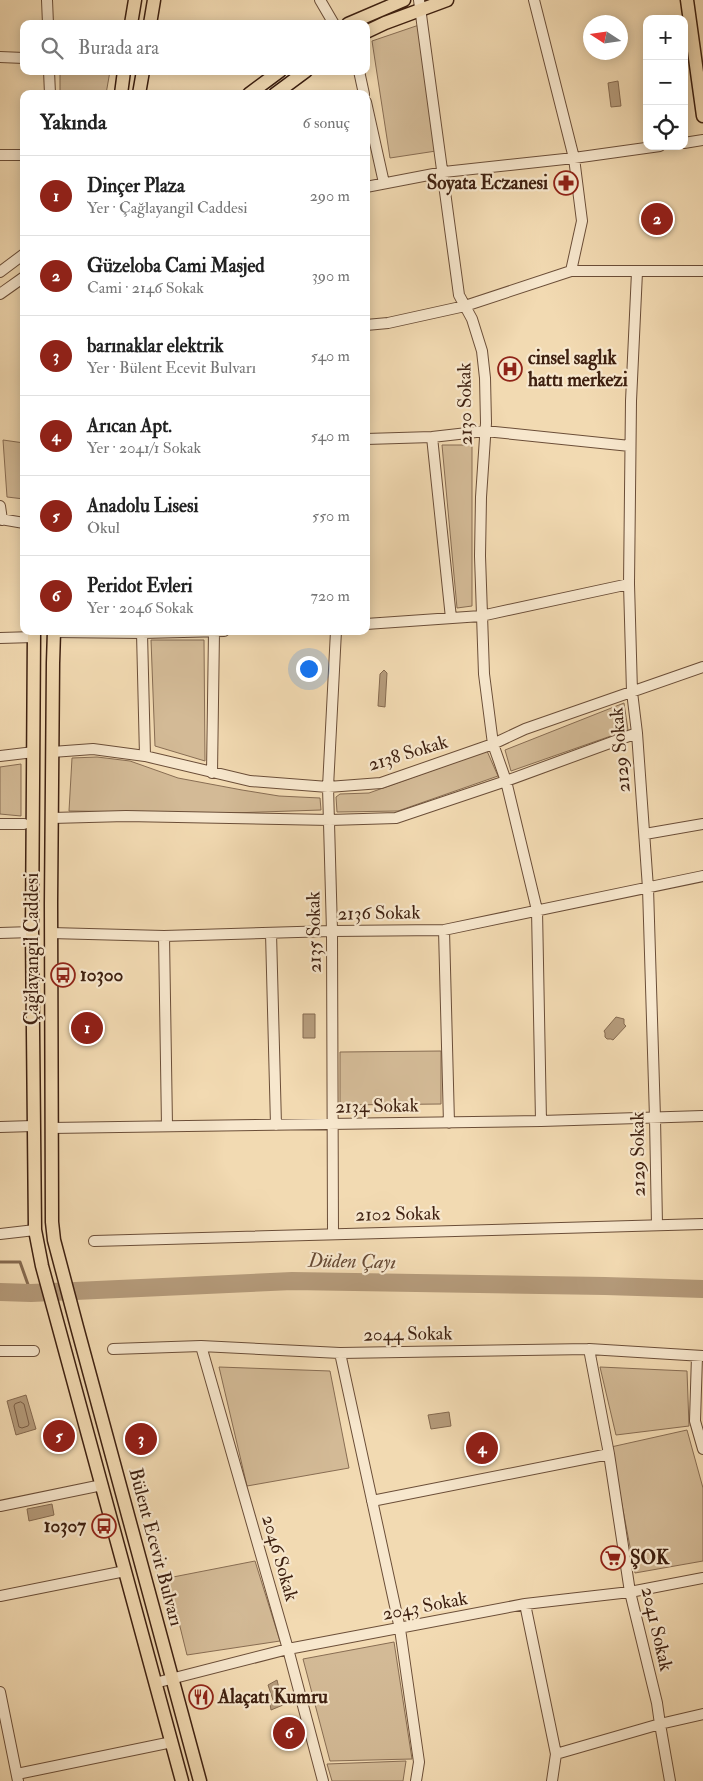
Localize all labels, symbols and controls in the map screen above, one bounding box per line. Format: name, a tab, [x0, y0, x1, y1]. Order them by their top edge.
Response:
north arrow	[583, 15, 628, 60]
map controls	[643, 15, 688, 150]
button: +	[643, 15, 688, 60]
search box	[20, 20, 370, 75]
icon: search	[38, 34, 66, 62]
text: Burada ara	[78, 36, 159, 60]
button: −	[643, 60, 688, 105]
button: locate	[643, 105, 688, 150]
text: Yakında	[40, 109, 107, 136]
text: 6 sonuç	[303, 113, 350, 133]
pharmacy icon: Soyata Eczanesi	[553, 170, 579, 196]
place label: Soyata Eczanesi	[427, 171, 548, 196]
text: Dinçer Plaza	[87, 174, 185, 198]
text: 1	[53, 186, 59, 206]
text: 290 m	[310, 186, 350, 206]
text: Yer · Çağlayangil Caddesi	[87, 198, 247, 218]
pin: 2	[641, 200, 673, 238]
text: Güzeloba Cami Masjed	[87, 254, 265, 278]
text: 2	[52, 266, 60, 286]
text: 390 m	[312, 266, 350, 286]
text: Cami · 2146 Sokak	[87, 278, 204, 298]
text: barınaklar elektrik	[87, 334, 224, 358]
text: 3	[53, 346, 59, 366]
text: 540 m	[311, 346, 350, 366]
place label: cinsel saglık hattı merkezi	[528, 346, 628, 392]
hospital icon: cinsel saglık hattı merkezi	[497, 356, 523, 382]
text: Yer · Bülent Ecevit Bulvarı	[87, 358, 256, 378]
street label: 2130 Sokak	[452, 362, 478, 446]
text: Arıcan Apt.	[87, 414, 172, 438]
text: 4	[52, 426, 60, 446]
text: 540 m	[311, 426, 350, 446]
text: Yer · 2041/1 Sokak	[87, 438, 201, 458]
text: Anadolu Lisesi	[87, 494, 199, 518]
text: 5	[52, 506, 60, 526]
text: 550 m	[312, 506, 350, 526]
text: Okul	[87, 518, 120, 538]
text: Peridot Evleri	[87, 574, 193, 598]
text: 6	[52, 586, 60, 606]
text: 720 m	[311, 586, 350, 606]
text: Yer · 2046 Sokak	[87, 598, 194, 618]
your location	[296, 656, 322, 682]
street label: 2129 Sokak	[604, 706, 636, 794]
street label: 2138 Sokak	[365, 730, 451, 776]
street label: Çağlayangil Caddesi	[20, 873, 44, 1025]
street label: 2135 Sokak	[301, 891, 327, 973]
street label: 2136 Sokak	[337, 900, 421, 926]
bus stop icon: 10300	[50, 962, 76, 988]
place label: 10300	[80, 963, 123, 987]
pin: 1	[71, 1009, 103, 1047]
street label: 2134 Sokak	[335, 1093, 419, 1119]
street label: 2129 Sokak	[625, 1111, 651, 1197]
street label: 2102 Sokak	[355, 1201, 441, 1227]
water label: Düden Çayı	[307, 1248, 396, 1274]
street label: 2044 Sokak	[363, 1321, 453, 1347]
pin: 5	[43, 1417, 75, 1455]
pin: 3	[125, 1420, 157, 1458]
pin: 4	[466, 1429, 498, 1467]
street label: Bülent Ecevit Bulvarı	[123, 1465, 189, 1629]
street label: 2046 Sokak	[256, 1512, 304, 1604]
bus stop icon: 10307	[91, 1513, 117, 1539]
place label: 10307	[44, 1514, 86, 1538]
supermarket icon: ŞOK	[600, 1545, 626, 1571]
place label: ŞOK	[630, 1546, 670, 1570]
street label: 2041 Sokak	[636, 1584, 678, 1674]
street label: 2043 Sokak	[380, 1586, 470, 1626]
restaurant icon: Alaçatı Kumru	[188, 1684, 214, 1710]
place label: Alaçatı Kumru	[217, 1685, 328, 1709]
pin: 6	[273, 1714, 305, 1752]

